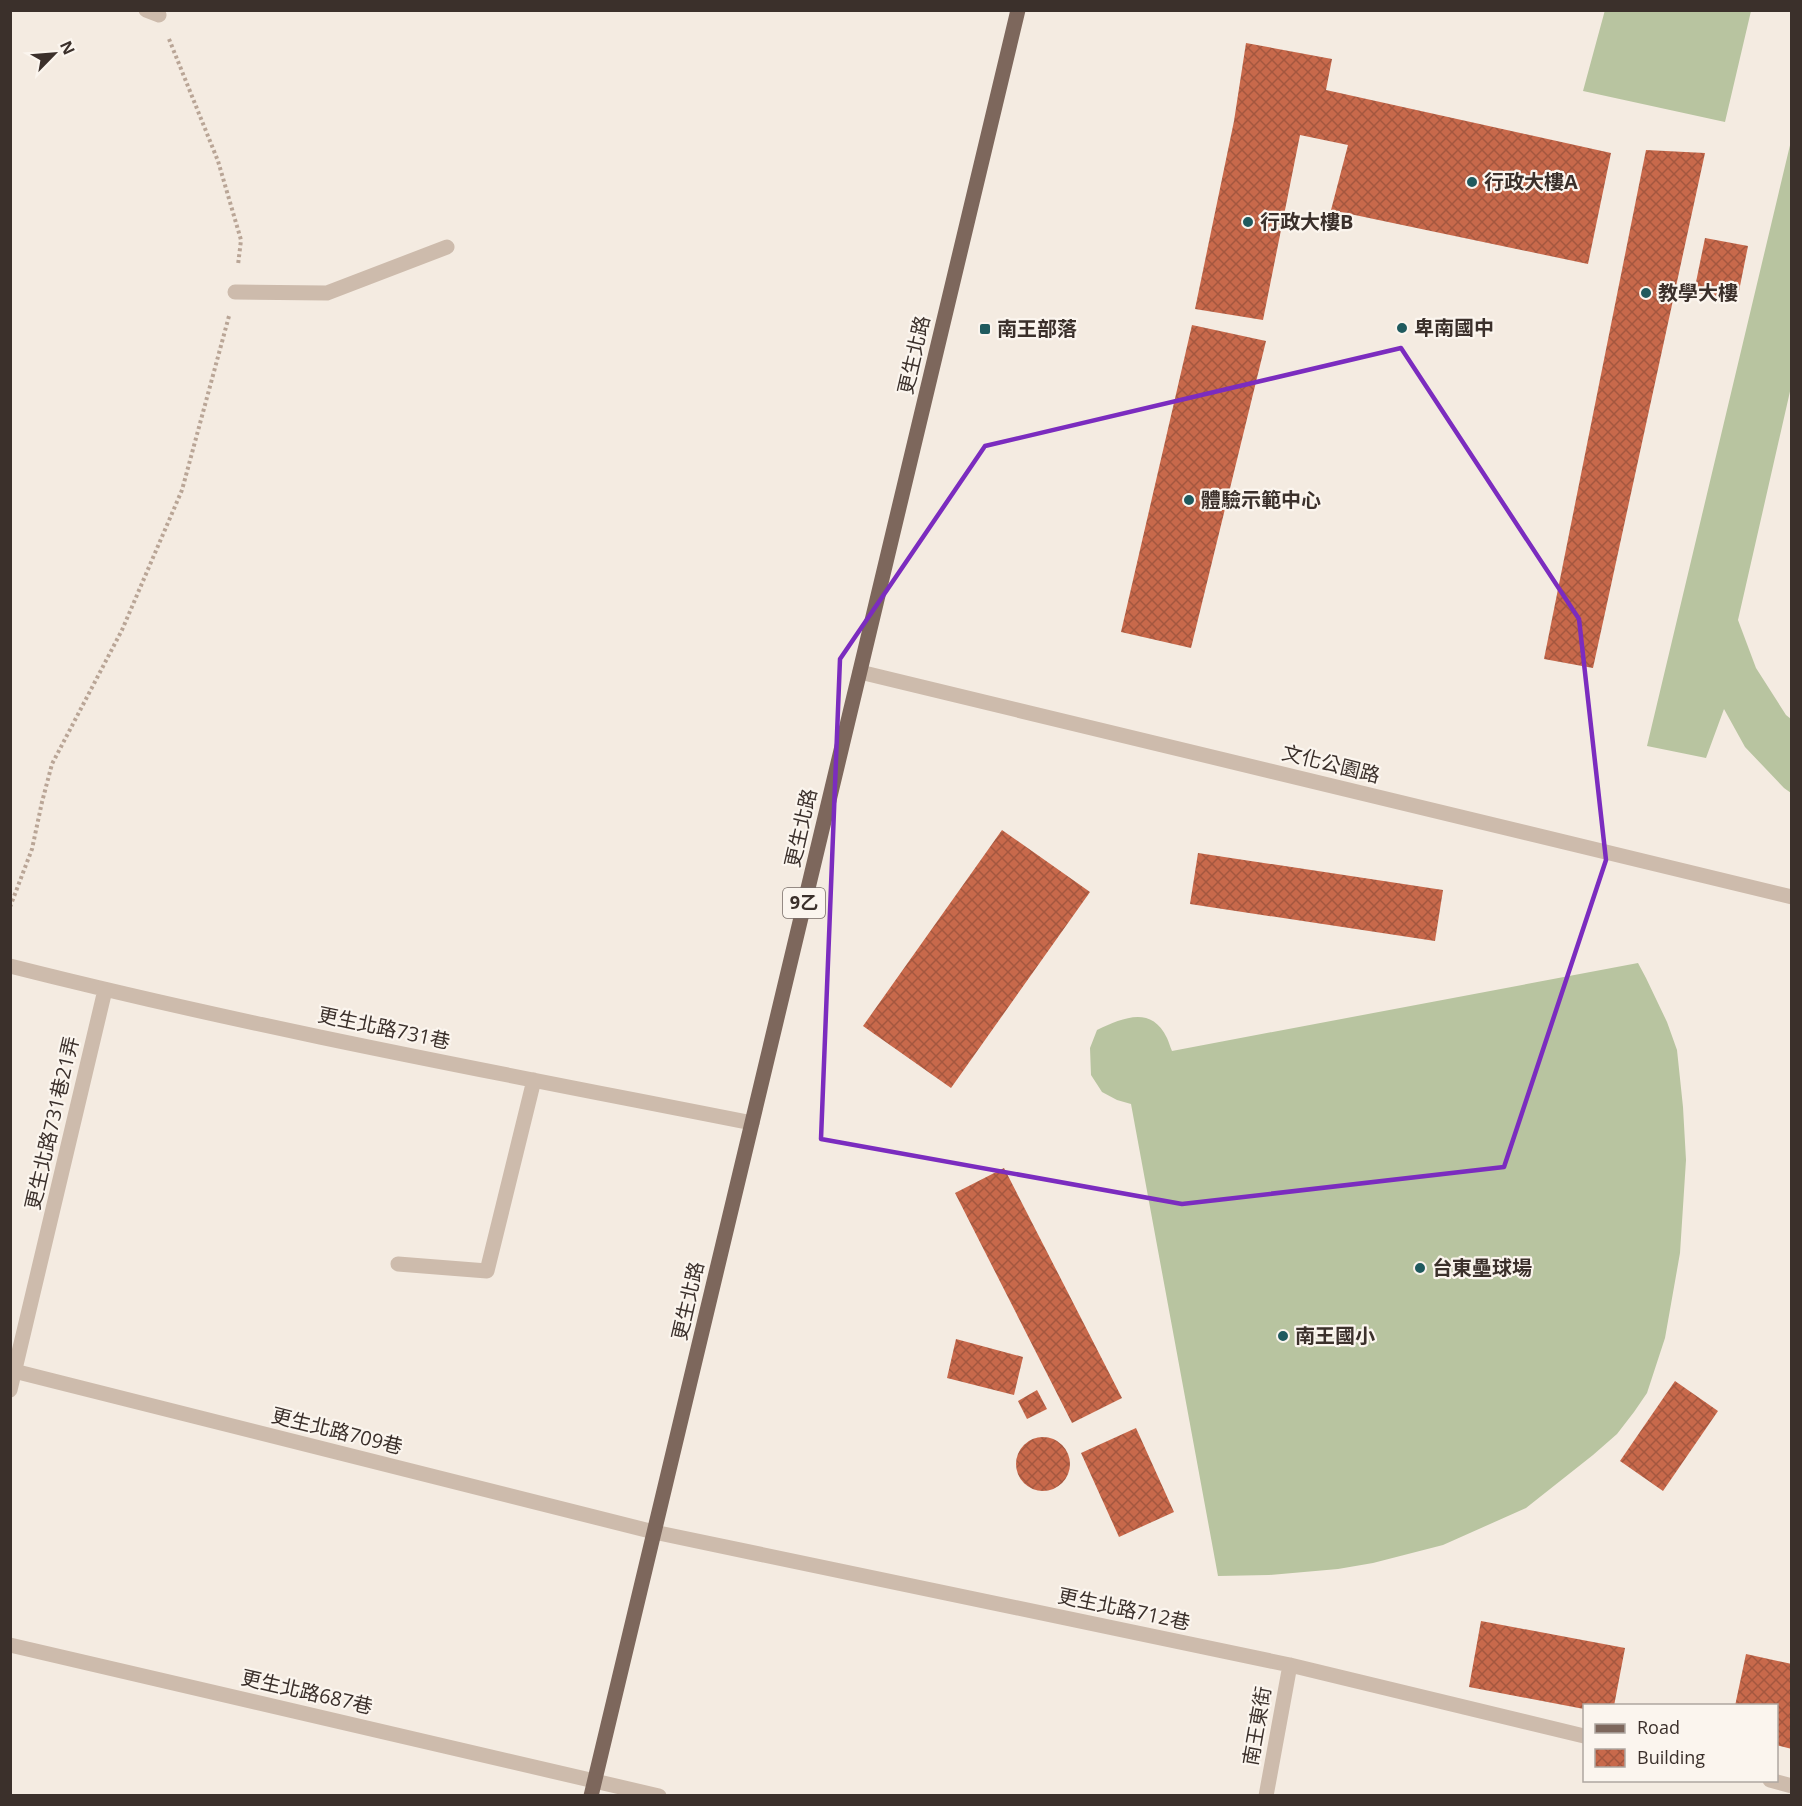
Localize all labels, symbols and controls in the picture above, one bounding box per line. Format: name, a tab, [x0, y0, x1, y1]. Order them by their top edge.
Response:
north arrow	[24, 24, 84, 84]
text: N	[55, 37, 80, 58]
place label: 行政大樓A	[1484, 168, 1578, 195]
marker: 行政大樓A	[1465, 175, 1479, 189]
place label: 行政大樓B	[1260, 208, 1353, 235]
marker: 行政大樓B	[1241, 215, 1255, 229]
place label: 教學大樓	[1658, 279, 1738, 306]
marker: 教學大樓	[1639, 286, 1653, 300]
street label: 更生北路	[891, 313, 936, 397]
place label: 卑南國中	[1414, 314, 1494, 341]
place label: 南王部落	[997, 315, 1077, 342]
marker: 卑南國中	[1395, 321, 1409, 335]
marker: 南王部落	[978, 322, 992, 336]
place label: 體驗示範中心	[1201, 486, 1321, 513]
marker: 體驗示範中心	[1182, 493, 1196, 507]
street label: 文化公園路	[1279, 738, 1383, 789]
street label: 更生北路	[778, 786, 823, 870]
road number: 9乙	[783, 888, 825, 918]
street label: 更生北路731巷	[316, 1000, 453, 1055]
street label: 更生北路731巷21弄	[18, 1034, 85, 1212]
place label: 台東壘球場	[1432, 1254, 1532, 1281]
street label: 更生北路	[665, 1259, 710, 1343]
marker: 台東壘球場	[1413, 1261, 1427, 1275]
place label: 南王國小	[1295, 1322, 1375, 1349]
marker: 南王國小	[1276, 1329, 1290, 1343]
street label: 更生北路709巷	[269, 1401, 406, 1460]
street label: 更生北路712巷	[1056, 1581, 1193, 1636]
street label: 更生北路687巷	[239, 1663, 376, 1720]
street label: 南王東街	[1236, 1684, 1277, 1768]
legend	[1583, 1704, 1778, 1782]
text: Road	[1637, 1715, 1680, 1739]
text: Building	[1637, 1745, 1705, 1769]

